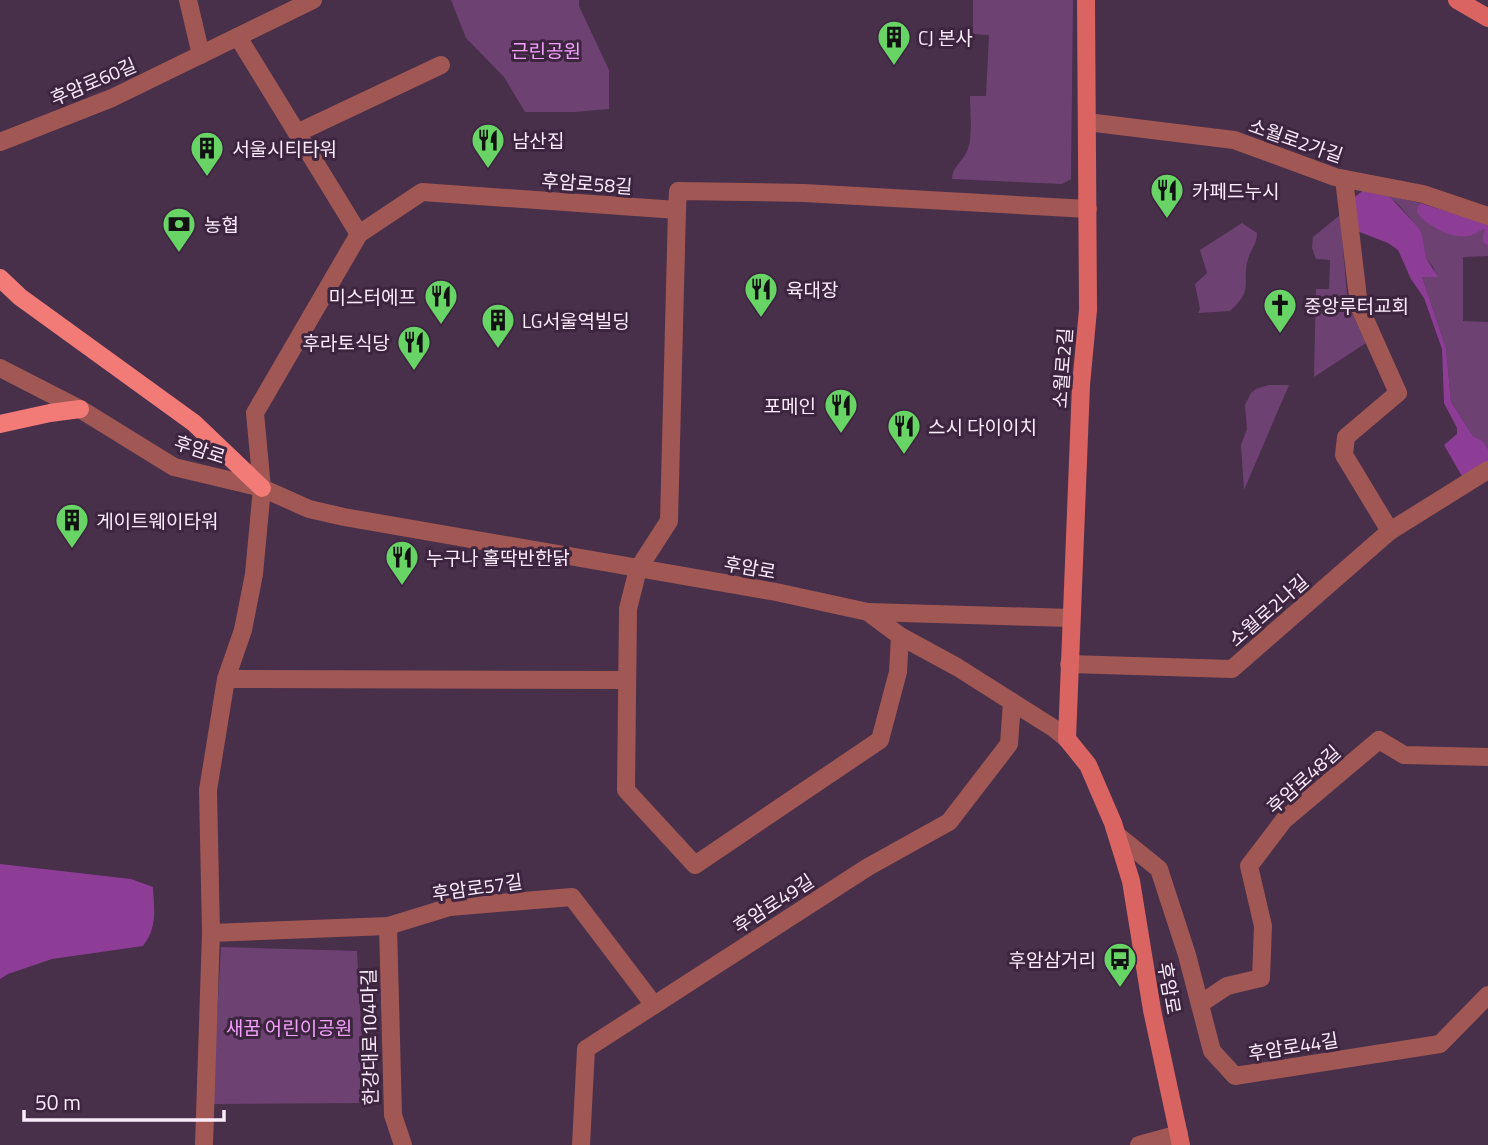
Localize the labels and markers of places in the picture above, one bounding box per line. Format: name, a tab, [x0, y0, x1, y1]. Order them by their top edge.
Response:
building icon: CJ 본사	[875, 18, 913, 67]
place label: CJ 본사	[918, 23, 973, 52]
restaurant icon: 남산집	[469, 121, 507, 170]
place label: 남산집	[512, 126, 564, 155]
building icon: 서울시티타워	[188, 129, 226, 178]
place label: 서울시티타워	[232, 134, 337, 163]
restaurant icon: 카페드누시	[1148, 171, 1186, 220]
place label: 카페드누시	[1192, 176, 1279, 205]
bank icon: 농협	[160, 205, 198, 254]
place label: 농협	[204, 210, 239, 239]
restaurant icon: 육대장	[742, 270, 780, 319]
place label: 육대장	[786, 275, 838, 304]
restaurant icon: 미스터에프	[422, 277, 460, 326]
place label: 미스터에프	[329, 282, 416, 311]
church icon: 중앙루터교회	[1261, 286, 1299, 335]
place label: 중앙루터교회	[1304, 291, 1409, 320]
building icon: LG서울역빌딩	[479, 301, 517, 350]
place label: LG서울역빌딩	[522, 306, 630, 335]
restaurant icon: 후라토식당	[395, 323, 433, 372]
place label: 후라토식당	[303, 328, 390, 357]
restaurant icon: 포메인	[822, 386, 860, 435]
place label: 포메인	[764, 391, 816, 420]
restaurant icon: 스시 다이이치	[885, 407, 923, 456]
place label: 스시 다이이치	[928, 412, 1037, 441]
building icon: 게이트웨이타워	[53, 501, 91, 550]
place label: 게이트웨이타워	[96, 506, 218, 535]
restaurant icon: 누구나 홀딱반한닭	[383, 538, 421, 587]
place label: 누구나 홀딱반한닭	[426, 543, 570, 572]
bus stop icon: 후암삼거리	[1101, 940, 1139, 989]
place label: 후암삼거리	[1009, 945, 1096, 974]

